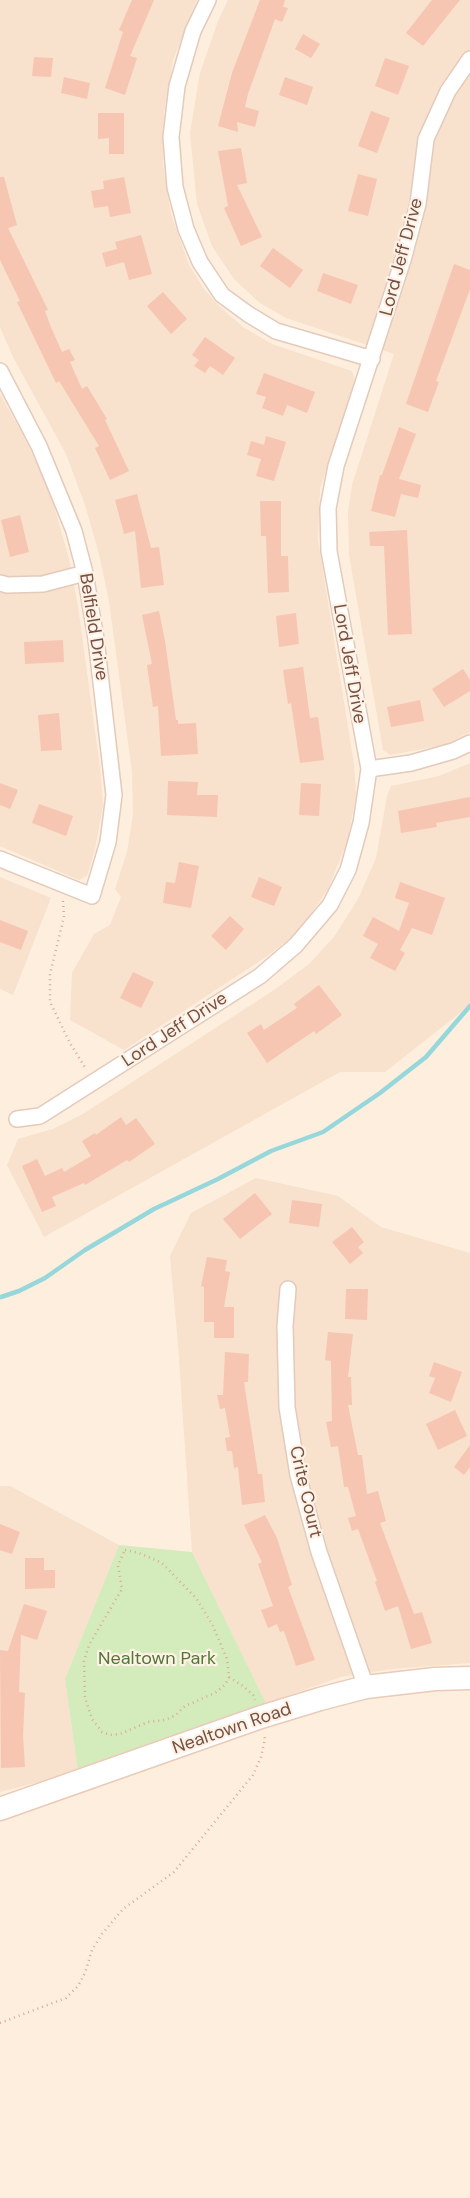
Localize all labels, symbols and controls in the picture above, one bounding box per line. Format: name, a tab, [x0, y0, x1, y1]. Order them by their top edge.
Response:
street label: Lord Jeff Drive	[376, 196, 428, 318]
street label: Belfield Drive	[74, 572, 112, 682]
street label: Lord Jeff Drive	[328, 603, 370, 725]
street label: Lord Jeff Drive	[118, 988, 232, 1072]
street label: Crite Court	[284, 1444, 326, 1540]
park label: Nealtown Park	[98, 1648, 216, 1670]
street label: Nealtown Road	[170, 1699, 294, 1759]

